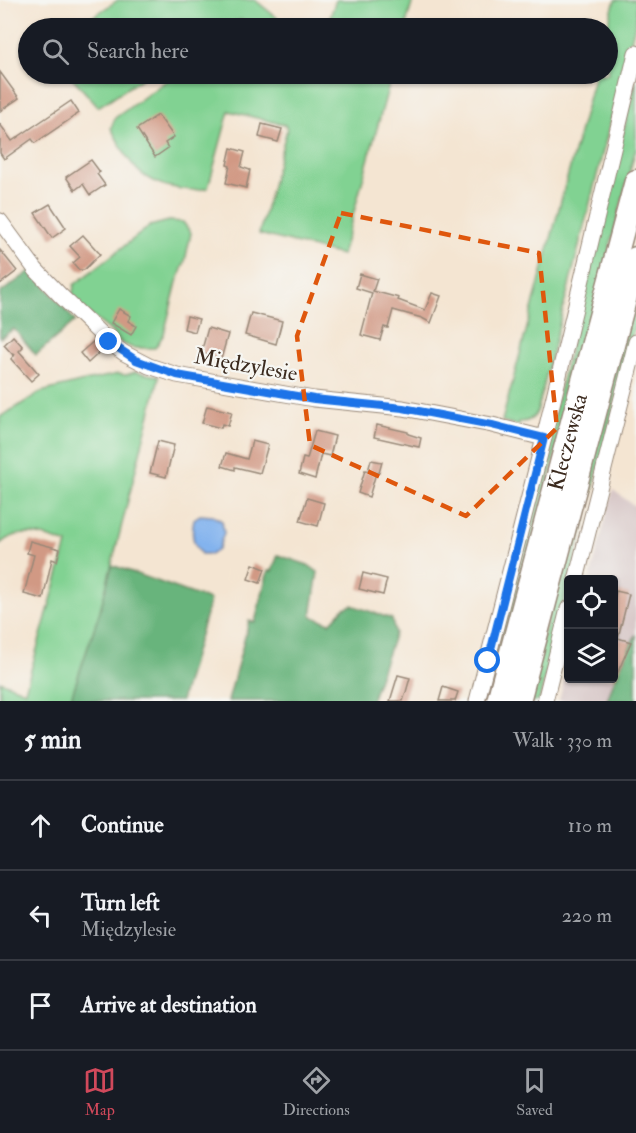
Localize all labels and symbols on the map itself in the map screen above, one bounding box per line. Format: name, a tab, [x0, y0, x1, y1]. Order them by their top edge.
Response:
route end	[95, 328, 121, 354]
street label: Międzylesie	[192, 342, 300, 388]
street label: Kleczewska	[541, 390, 594, 494]
route start	[474, 647, 500, 673]

